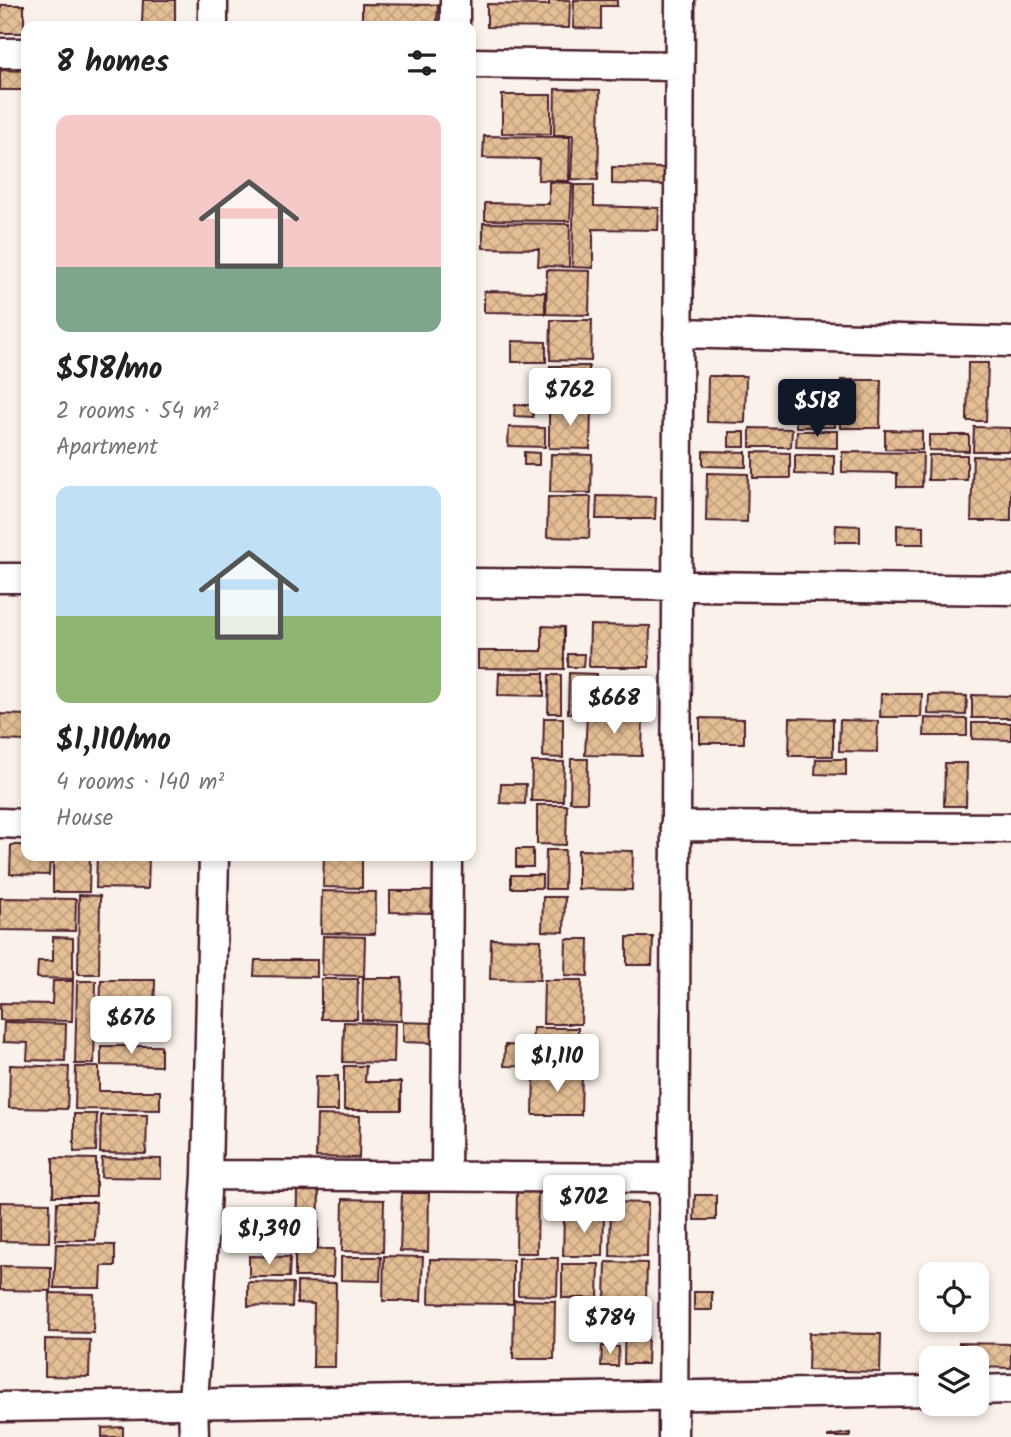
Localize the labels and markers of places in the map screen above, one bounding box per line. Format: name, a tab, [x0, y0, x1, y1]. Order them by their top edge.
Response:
pin: $762	[529, 368, 611, 428]
pin: $518	[776, 380, 858, 439]
pin: $668	[573, 676, 655, 736]
pin: $676	[90, 996, 172, 1056]
pin: $1,110	[500, 1034, 614, 1094]
pin: $702	[543, 1176, 625, 1235]
pin: $1,390	[212, 1208, 326, 1267]
pin: $784	[569, 1296, 651, 1356]

